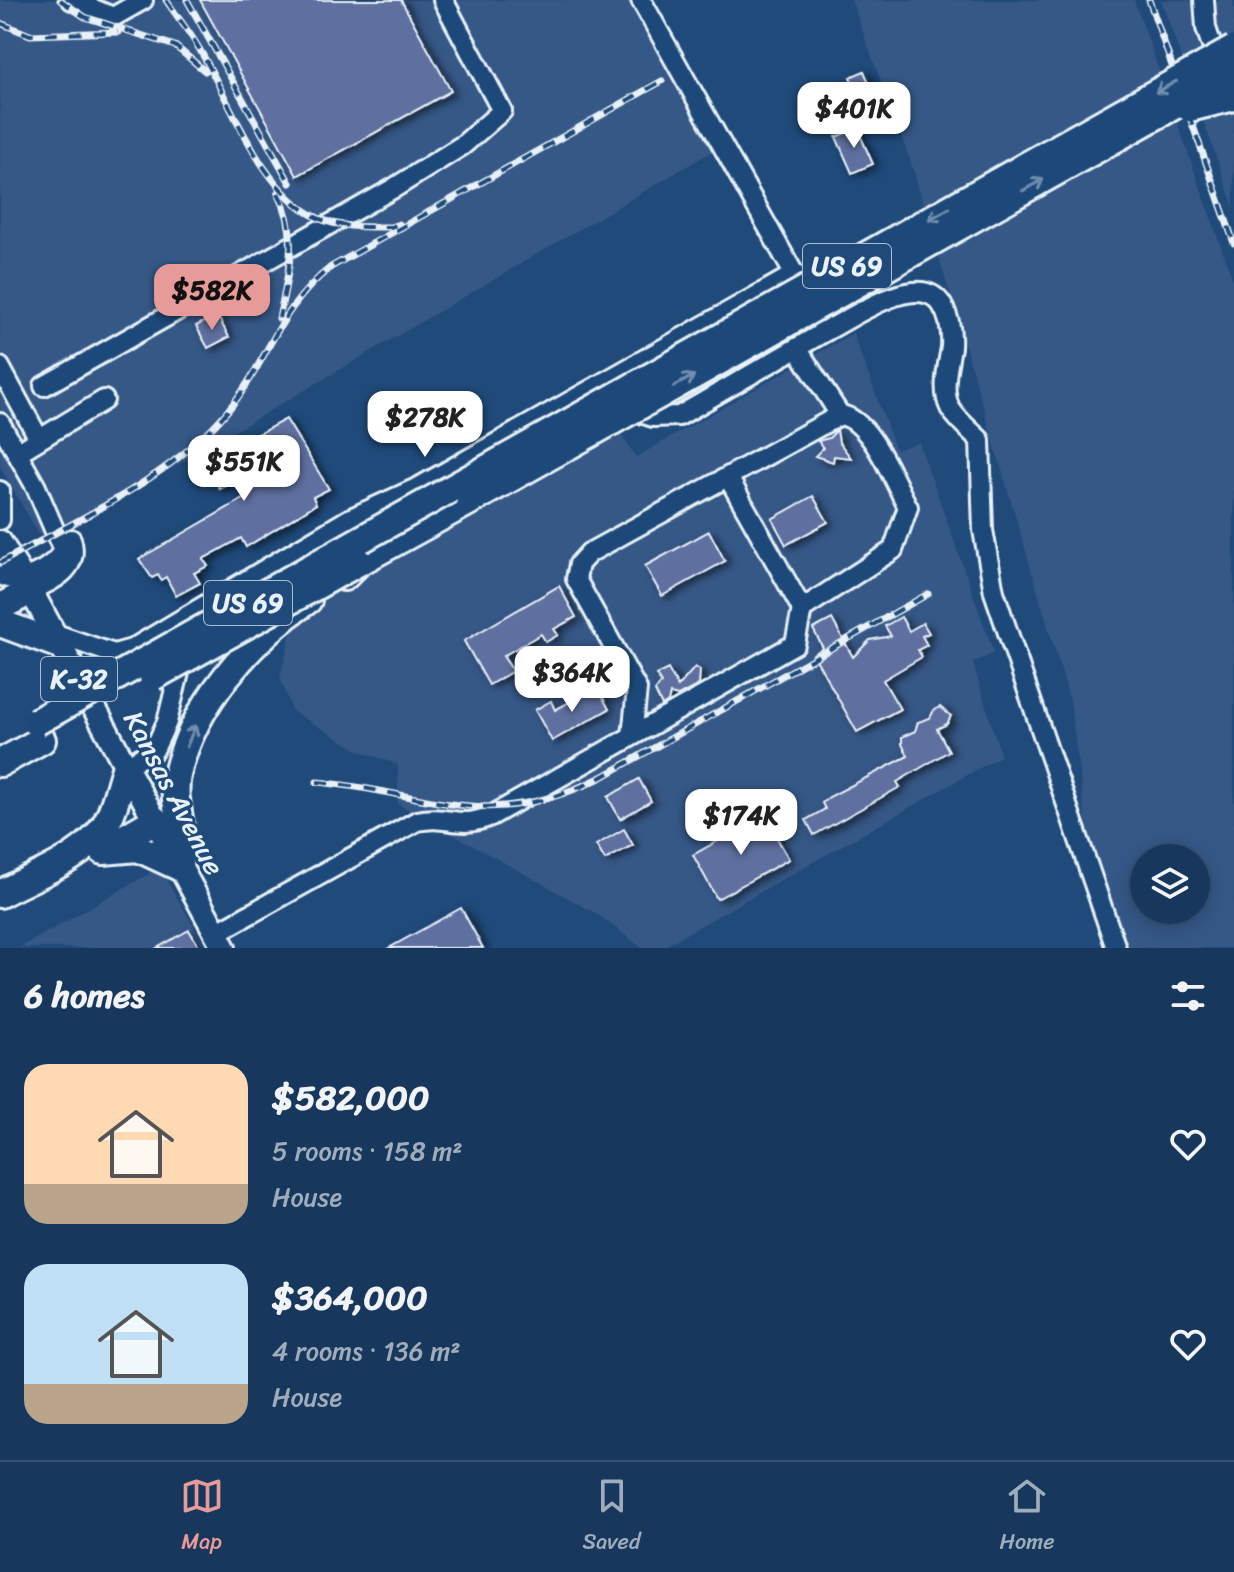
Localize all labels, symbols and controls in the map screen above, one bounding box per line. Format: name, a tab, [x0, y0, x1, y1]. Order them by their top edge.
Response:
one-way arrow	[1155, 79, 1178, 95]
pin: $401K	[798, 82, 910, 150]
text: $401K	[815, 85, 893, 131]
one-way arrow	[1021, 177, 1044, 193]
one-way arrow	[928, 207, 952, 222]
road number: US 69	[803, 244, 891, 288]
pin: $582K	[156, 264, 268, 332]
text: $582K	[172, 267, 252, 313]
one-way arrow	[672, 373, 695, 389]
pin: $278K	[369, 391, 481, 459]
text: $278K	[386, 394, 464, 440]
pin: $551K	[188, 435, 300, 503]
text: $551K	[206, 438, 282, 484]
road number: US 69	[204, 581, 292, 625]
pin: $364K	[516, 646, 628, 714]
text: $364K	[533, 649, 611, 695]
road number: K-32	[41, 657, 117, 701]
street label: Kansas Avenue	[110, 701, 238, 885]
one-way arrow	[185, 724, 199, 749]
pin: $174K	[685, 789, 797, 857]
text: $174K	[703, 792, 779, 838]
map controls	[1130, 844, 1210, 924]
button: layers	[1130, 844, 1210, 924]
text: 6 homes	[24, 966, 145, 1026]
icon: filters	[1166, 974, 1210, 1018]
text: $582,000	[272, 1068, 429, 1128]
icon: home	[88, 1096, 184, 1192]
icon: heart	[1166, 1122, 1210, 1166]
text: 5 rooms · 158 m²	[272, 1128, 463, 1174]
text: House	[272, 1174, 342, 1220]
text: $364,000	[272, 1268, 428, 1328]
icon: home	[88, 1296, 184, 1392]
icon: heart	[1166, 1322, 1210, 1366]
text: 4 rooms · 136 m²	[272, 1328, 460, 1374]
text: House	[272, 1374, 342, 1420]
tab: Map	[180, 1474, 224, 1561]
tab: Saved	[583, 1474, 641, 1561]
tab: Home	[1000, 1474, 1054, 1561]

